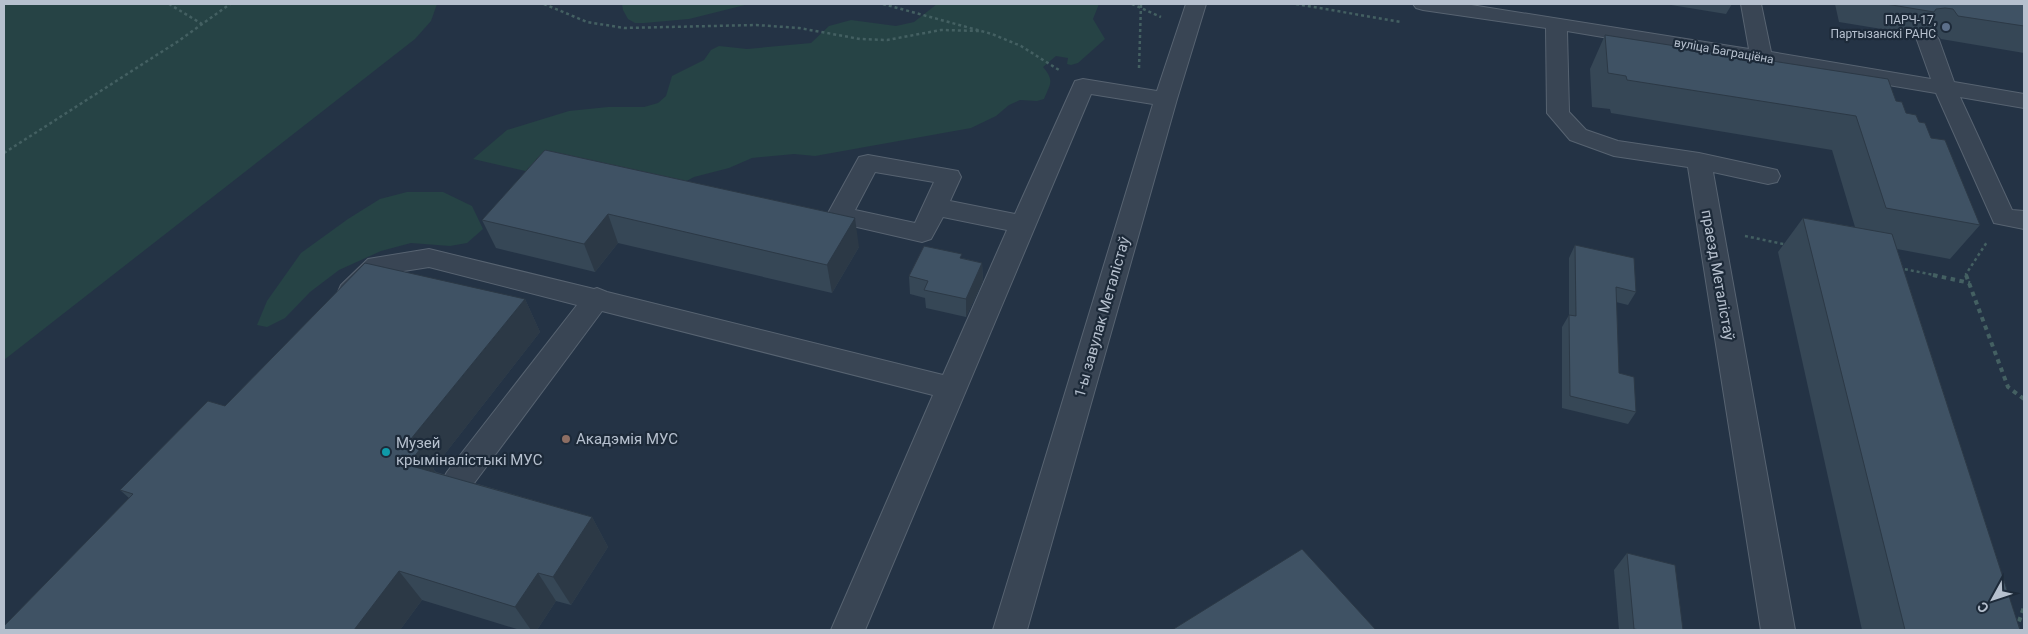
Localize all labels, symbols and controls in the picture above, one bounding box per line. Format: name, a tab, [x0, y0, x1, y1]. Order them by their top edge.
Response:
place label: ПАРЧ-17, Партызанскі РАНС	[1830, 13, 1936, 41]
marker: ПАРЧ-17, Партызанскі РАНС	[1940, 21, 1952, 33]
street label: вуліца Баграціёна	[1673, 35, 1775, 67]
street label: праезд Металістаў	[1698, 208, 1738, 342]
street label: 1-ы завулак Металістаў	[1070, 235, 1134, 399]
place label: Акадэмія МУС	[576, 430, 678, 448]
marker: Акадэмія МУС	[560, 433, 572, 445]
place label: Музей крыміналістыкі МУС	[396, 434, 543, 469]
marker: Музей крыміналістыкі МУС	[380, 446, 392, 458]
north arrow	[1968, 574, 2018, 624]
text: С	[1974, 599, 1992, 616]

